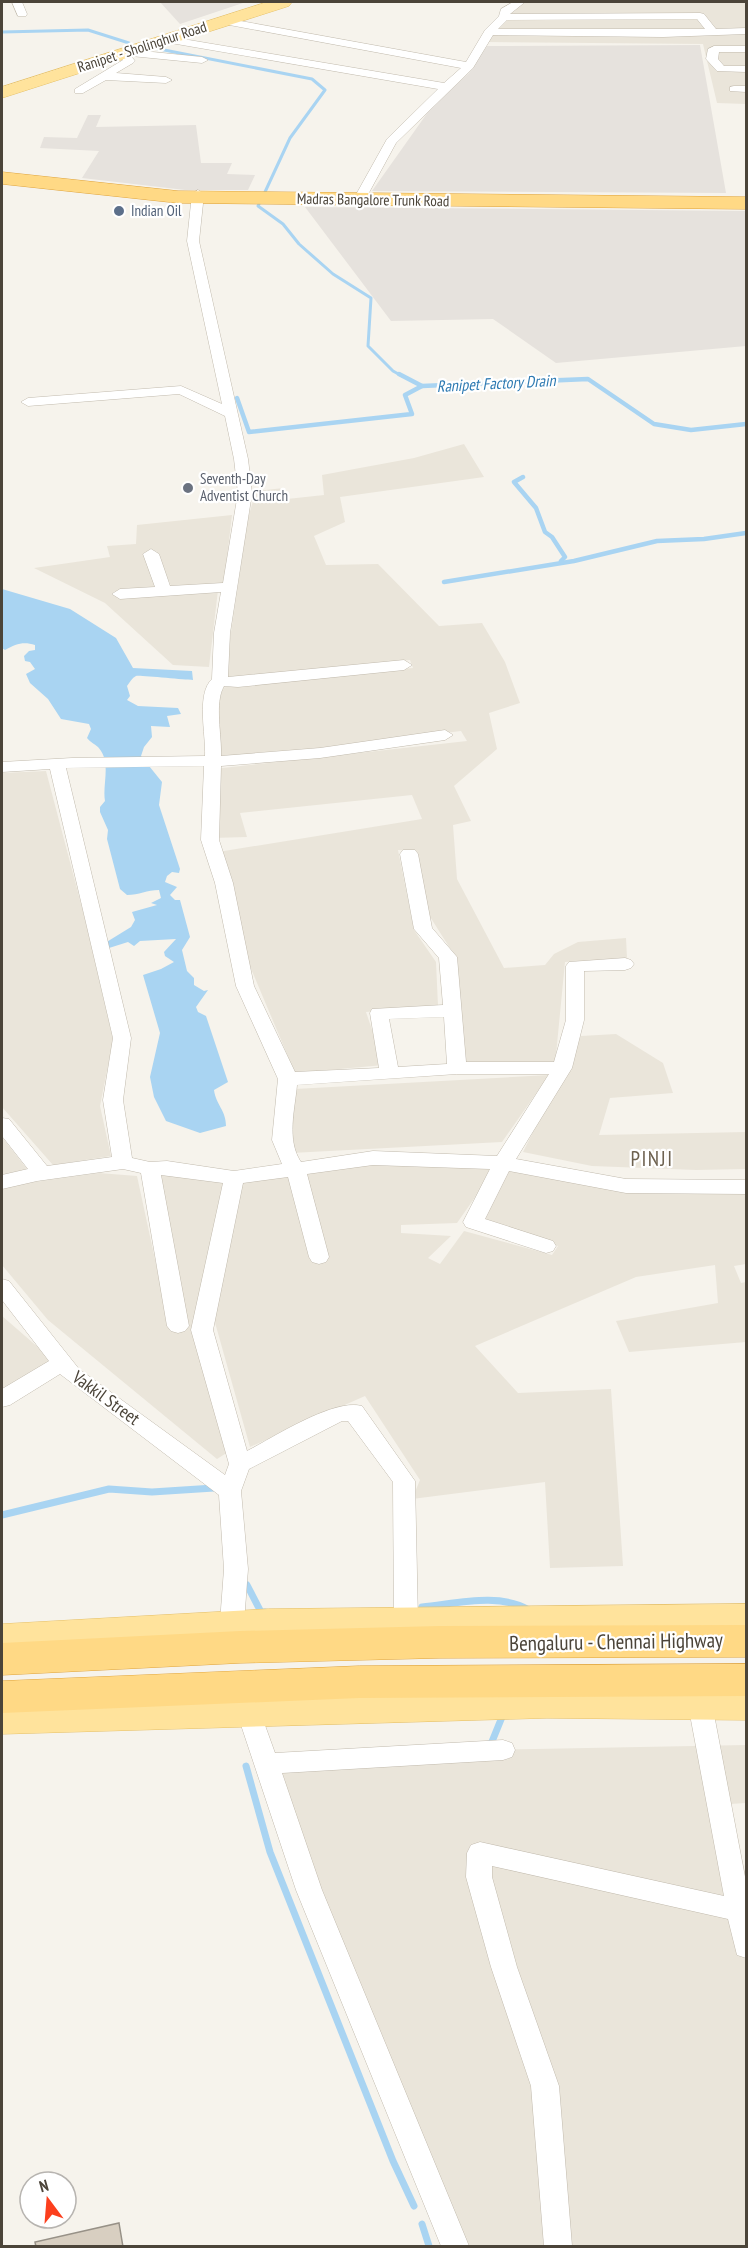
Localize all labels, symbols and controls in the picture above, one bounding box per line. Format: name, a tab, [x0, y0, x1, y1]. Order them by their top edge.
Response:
street label: Ranipet - Sholinghur Road	[75, 17, 209, 76]
street label: Madras Bangalore Trunk Road	[297, 189, 449, 210]
place label: Indian Oil	[131, 201, 182, 220]
marker: Indian Oil	[112, 204, 126, 218]
water label: Ranipet Factory Drain	[436, 370, 557, 396]
place label: Seventh-Day Adventist Church	[200, 469, 288, 505]
marker: Seventh-Day Adventist Church	[181, 481, 195, 495]
district label: PINJI	[630, 1145, 674, 1172]
street label: Vakkil Street	[67, 1365, 145, 1430]
street label: Bengaluru - Chennai Highway	[509, 1626, 723, 1657]
north arrow	[18, 2170, 78, 2230]
text: N	[37, 2175, 51, 2196]

